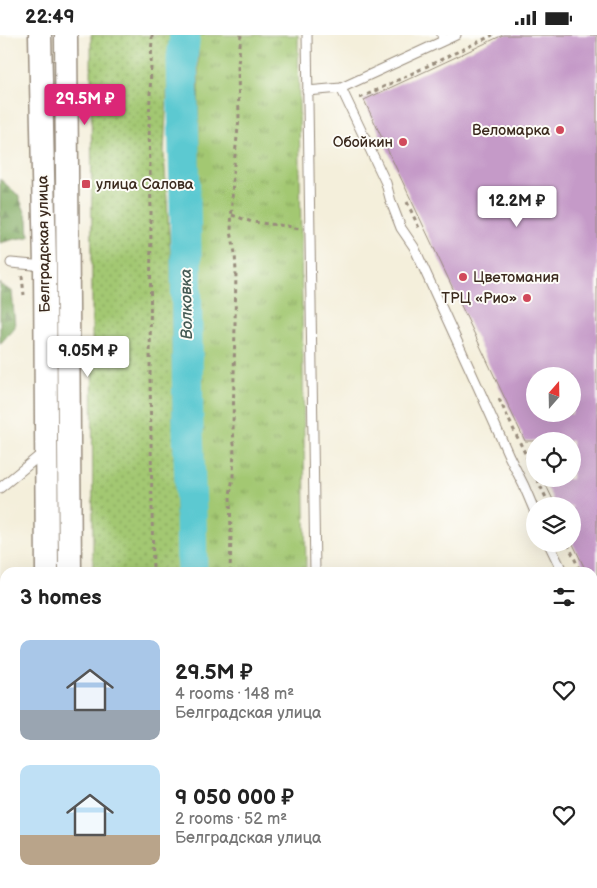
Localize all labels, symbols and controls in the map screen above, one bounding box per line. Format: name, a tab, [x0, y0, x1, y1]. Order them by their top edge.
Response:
text: 22:49	[25, 6, 75, 29]
pin: 29.5M ₽	[39, 83, 131, 126]
text: 29.5M ₽	[55, 90, 115, 109]
place label: Веломарка	[472, 121, 550, 140]
marker: Веломарка	[554, 124, 566, 136]
place label: Обойкин	[333, 133, 393, 152]
marker: Обойкин	[397, 136, 409, 148]
street label: Белградская улица	[33, 175, 55, 313]
place label: улица Салова	[96, 175, 194, 194]
marker: улица Салова	[80, 178, 92, 190]
pin: 12.2M ₽	[471, 185, 563, 228]
text: 12.2M ₽	[489, 192, 545, 211]
water label: Волковка	[177, 268, 197, 340]
place label: Цветомания	[473, 268, 559, 287]
marker: Цветомания	[457, 271, 469, 283]
place label: ТРЦ «Рио»	[441, 289, 517, 308]
marker: ТРЦ «Рио»	[521, 292, 533, 304]
pin: 9.05M ₽	[42, 335, 134, 378]
text: 9.05M ₽	[58, 342, 118, 361]
north arrow	[526, 367, 581, 423]
map controls	[526, 367, 581, 552]
button: locate	[526, 432, 581, 487]
button: layers	[526, 497, 581, 552]
icon: filters	[550, 583, 578, 611]
text: 3 homes	[20, 585, 102, 610]
icon: home	[60, 660, 120, 720]
text: 29.5M ₽	[175, 660, 253, 685]
icon: heart	[550, 676, 578, 704]
text: 4 rooms · 148 m²	[175, 685, 294, 704]
text: Белградская улица	[175, 704, 322, 723]
icon: home	[60, 785, 120, 845]
text: 9 050 000 ₽	[175, 785, 294, 810]
icon: heart	[550, 801, 578, 829]
text: 2 rooms · 52 m²	[175, 810, 287, 829]
text: Белградская улица	[175, 829, 322, 848]

